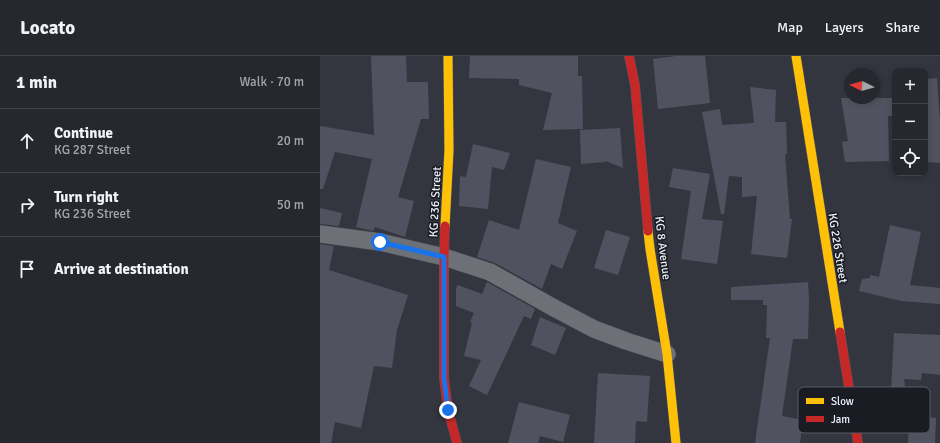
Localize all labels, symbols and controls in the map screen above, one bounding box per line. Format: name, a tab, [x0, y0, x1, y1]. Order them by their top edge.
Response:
text: Locato	[20, 16, 75, 40]
text: Map	[777, 19, 803, 36]
text: Layers	[825, 19, 864, 36]
text: Share	[886, 19, 920, 36]
north arrow	[844, 68, 880, 104]
map controls	[892, 68, 928, 176]
button: +	[892, 68, 928, 104]
text: 1 min	[16, 72, 57, 93]
text: Walk · 70 m	[240, 74, 304, 90]
button: −	[892, 104, 928, 140]
text: Continue	[54, 124, 113, 142]
icon: ahead	[16, 130, 38, 152]
text: 20 m	[277, 133, 304, 149]
button: locate	[892, 140, 928, 176]
text: KG 287 Street	[54, 142, 131, 158]
street label: KG 236 Street	[426, 166, 445, 238]
text: Turn right	[54, 188, 119, 206]
icon: right	[16, 194, 38, 216]
text: 50 m	[277, 197, 304, 213]
text: KG 236 Street	[54, 206, 131, 222]
street label: KG 226 Street	[825, 212, 850, 284]
street label: KG 8 Avenue	[651, 215, 674, 281]
route start	[371, 233, 389, 251]
icon: arrive	[16, 258, 38, 280]
text: Arrive at destination	[54, 260, 189, 278]
legend	[798, 387, 930, 433]
text: Slow	[831, 395, 854, 408]
route end	[439, 401, 457, 419]
text: Jam	[831, 413, 850, 426]

